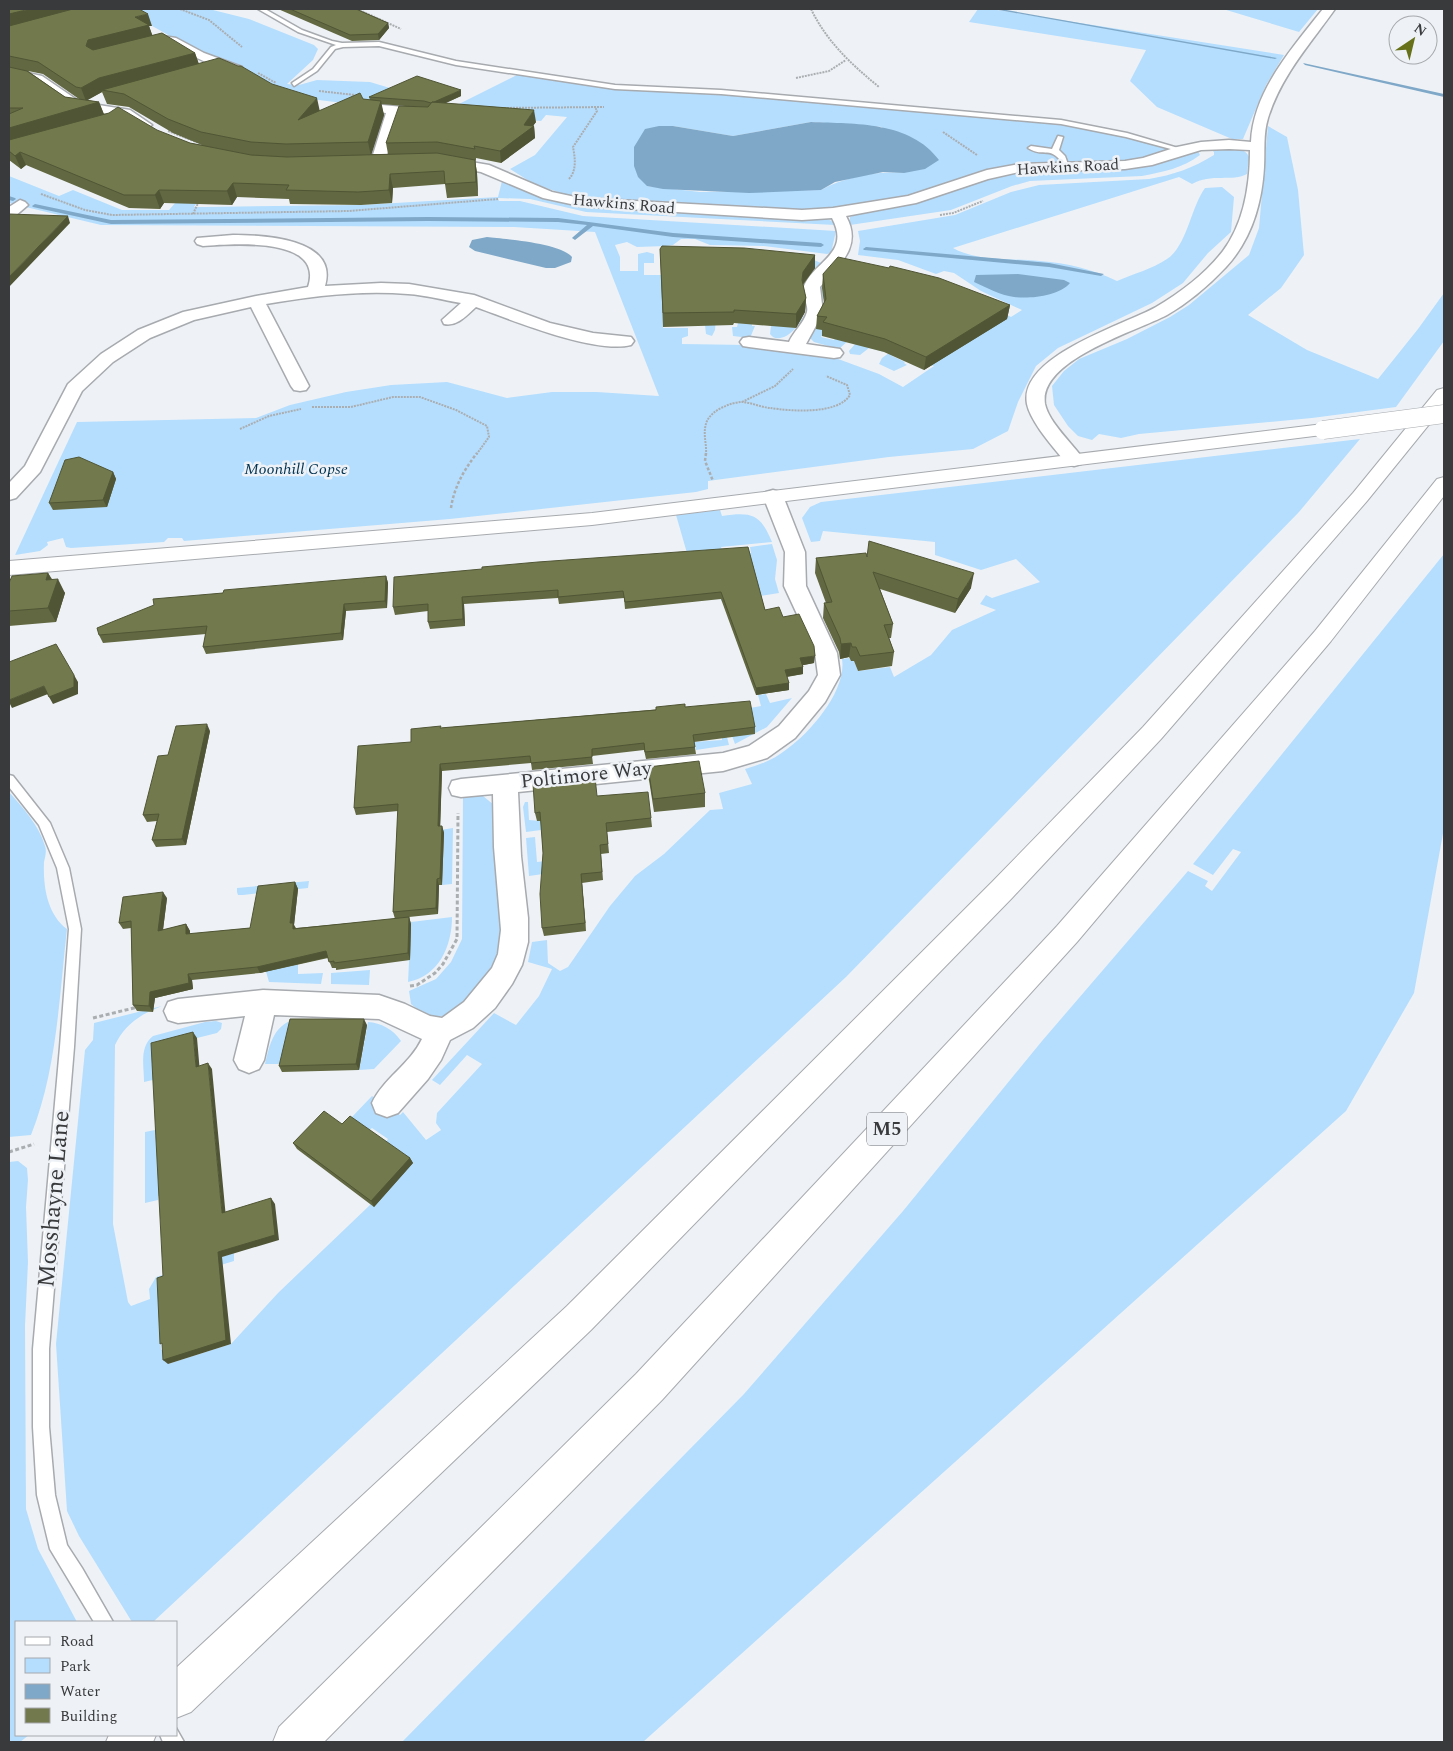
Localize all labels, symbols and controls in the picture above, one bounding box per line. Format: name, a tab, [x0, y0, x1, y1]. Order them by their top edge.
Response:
north arrow	[1388, 15, 1438, 65]
text: N	[1409, 18, 1431, 42]
street label: Hawkins Road	[1016, 152, 1120, 182]
street label: Hawkins Road	[572, 188, 676, 220]
park label: Moonhill Copse	[244, 457, 348, 481]
street label: Poltimore Way	[519, 753, 654, 797]
street label: Mosshayne Lane	[28, 1109, 80, 1289]
road number: M5	[867, 1112, 907, 1146]
legend	[15, 1621, 178, 1736]
text: Road	[60, 1630, 94, 1653]
text: Park	[60, 1655, 91, 1678]
text: Water	[60, 1680, 100, 1703]
text: Building	[60, 1705, 117, 1728]

